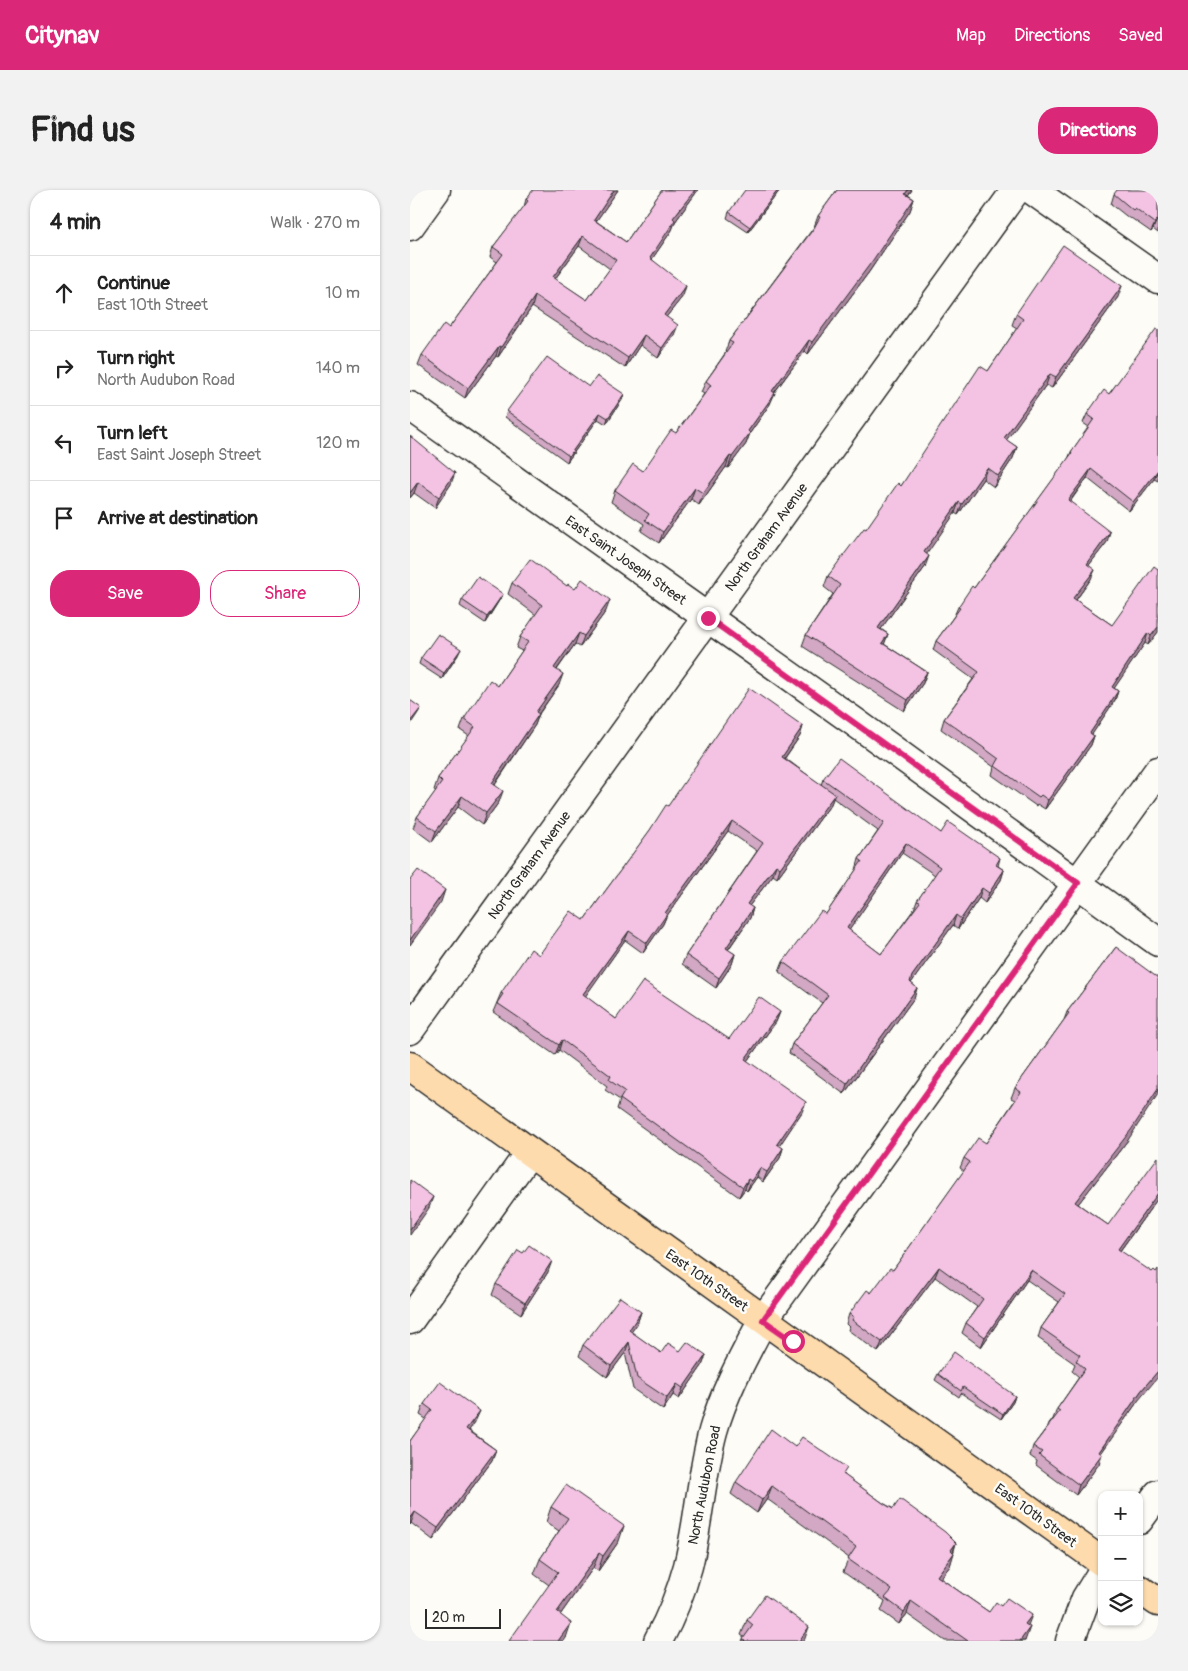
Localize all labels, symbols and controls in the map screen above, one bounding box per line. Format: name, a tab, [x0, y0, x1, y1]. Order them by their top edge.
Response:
text: Citynav	[25, 21, 100, 50]
text: Map	[956, 24, 986, 47]
text: Directions	[1014, 24, 1090, 47]
text: Saved	[1118, 24, 1163, 47]
button: Directions	[1038, 107, 1158, 154]
text: Find us	[30, 108, 135, 152]
text: 4 min	[50, 209, 101, 236]
text: Walk · 270 m	[270, 213, 360, 233]
text: Continue	[97, 271, 170, 295]
icon: ahead	[50, 279, 78, 307]
text: 10 m	[325, 283, 360, 303]
text: East 10th Street	[97, 295, 208, 315]
text: Turn right	[97, 346, 175, 370]
icon: right	[50, 354, 78, 382]
text: 140 m	[316, 358, 360, 378]
text: North Audubon Road	[97, 370, 235, 390]
text: Turn left	[97, 421, 167, 445]
icon: left	[50, 429, 78, 457]
text: 120 m	[316, 433, 360, 453]
text: East Saint Joseph Street	[97, 445, 261, 465]
street label: North Graham Avenue	[721, 480, 811, 595]
icon: arrive	[50, 504, 78, 532]
text: Arrive at destination	[97, 506, 258, 530]
street label: East Saint Joseph Street	[562, 512, 690, 609]
button: Save	[50, 570, 200, 617]
button: Share	[210, 570, 360, 617]
route end	[697, 607, 720, 630]
street label: North Graham Avenue	[484, 808, 574, 923]
street label: East 10th Street	[662, 1246, 752, 1315]
route start	[782, 1330, 805, 1353]
street label: North Audubon Road	[685, 1424, 724, 1546]
street label: East 10th Street	[991, 1480, 1080, 1551]
map controls	[1098, 1491, 1143, 1626]
button: +	[1098, 1491, 1143, 1536]
button: −	[1098, 1536, 1143, 1581]
button: layers	[1098, 1581, 1143, 1626]
scale bar	[425, 1606, 501, 1629]
text: 20 m	[432, 1609, 465, 1626]

